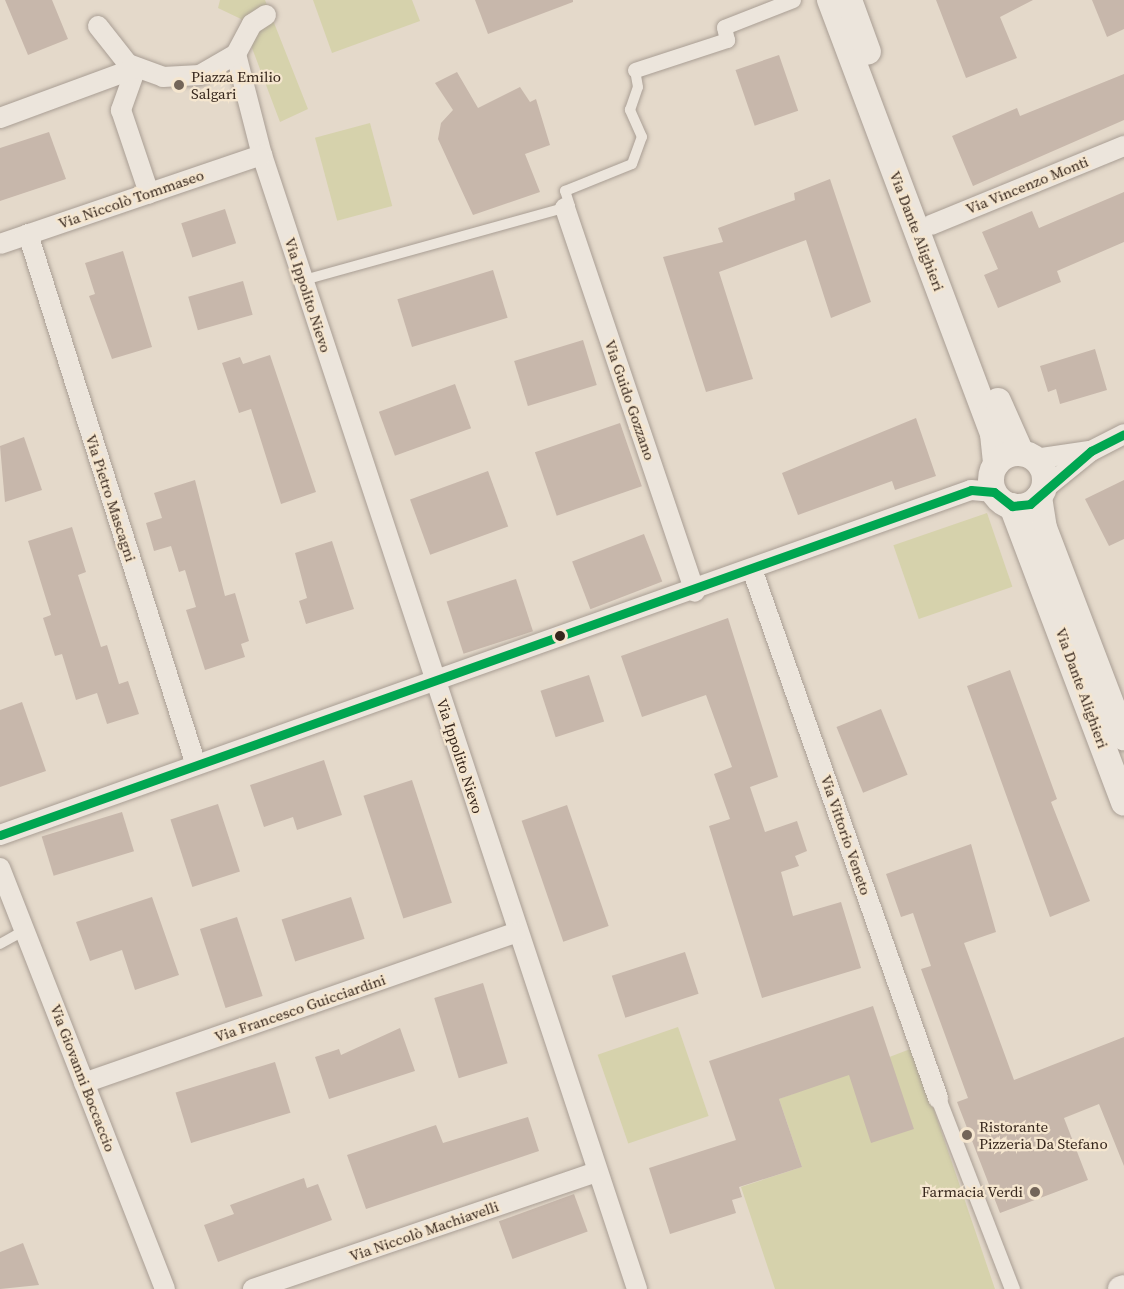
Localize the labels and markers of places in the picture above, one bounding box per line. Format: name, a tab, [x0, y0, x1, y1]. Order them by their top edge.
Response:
place label: Piazza Emilio Salgari	[191, 67, 281, 102]
marker: Piazza Emilio Salgari	[172, 78, 186, 92]
unlabelled marker	[554, 630, 566, 642]
place label: Ristorante Pizzeria Da Stefano	[979, 1117, 1108, 1152]
marker: Ristorante Pizzeria Da Stefano	[960, 1128, 974, 1142]
place label: Farmacia Verdi	[921, 1183, 1023, 1201]
marker: Farmacia Verdi	[1028, 1185, 1042, 1199]

